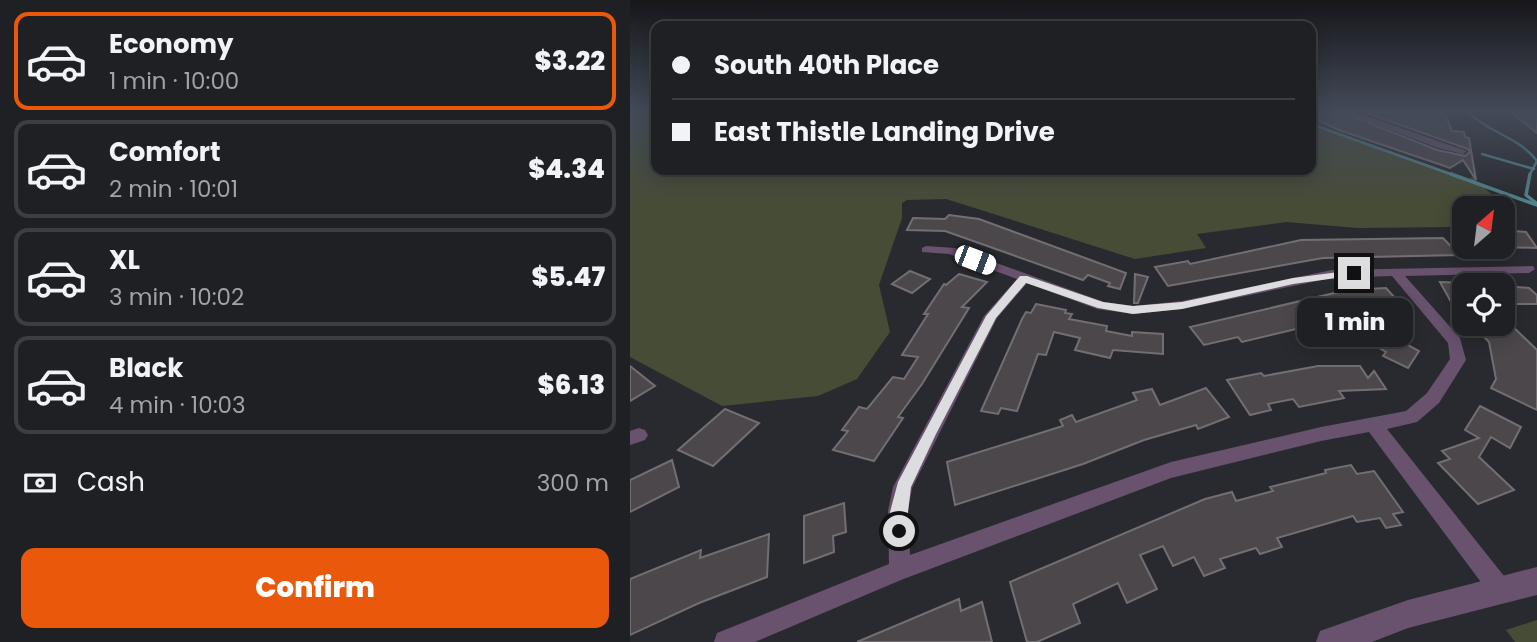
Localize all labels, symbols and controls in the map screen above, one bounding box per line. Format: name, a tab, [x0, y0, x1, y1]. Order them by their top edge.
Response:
text: Economy	[109, 26, 233, 62]
icon: car	[25, 30, 88, 93]
text: $3.22	[535, 43, 605, 79]
text: South 40th Place	[714, 47, 939, 83]
text: 1 min · 10:00	[109, 65, 239, 97]
text: East Thistle Landing Drive	[714, 114, 1055, 150]
text: Comfort	[109, 134, 221, 170]
icon: car	[25, 138, 88, 201]
text: $4.34	[528, 151, 605, 187]
text: 2 min · 10:01	[109, 173, 238, 205]
north arrow	[1452, 196, 1516, 259]
map controls	[1452, 196, 1515, 336]
text: XL	[109, 242, 140, 278]
car	[952, 243, 999, 277]
icon: car	[25, 246, 88, 309]
route end	[1338, 257, 1370, 289]
text: $5.47	[531, 259, 605, 295]
button: locate	[1452, 273, 1515, 336]
text: 3 min · 10:02	[109, 281, 244, 313]
callout: 1 min	[1296, 298, 1412, 346]
text: 1 min	[1325, 306, 1385, 338]
text: Black	[109, 350, 183, 386]
icon: car	[25, 354, 88, 417]
text: $6.13	[538, 367, 605, 403]
text: 4 min · 10:03	[109, 389, 246, 421]
icon: cash	[21, 464, 59, 502]
text: Cash	[77, 464, 145, 500]
text: 300 m	[537, 467, 609, 499]
route start	[883, 515, 915, 547]
button: Confirm	[21, 548, 609, 628]

